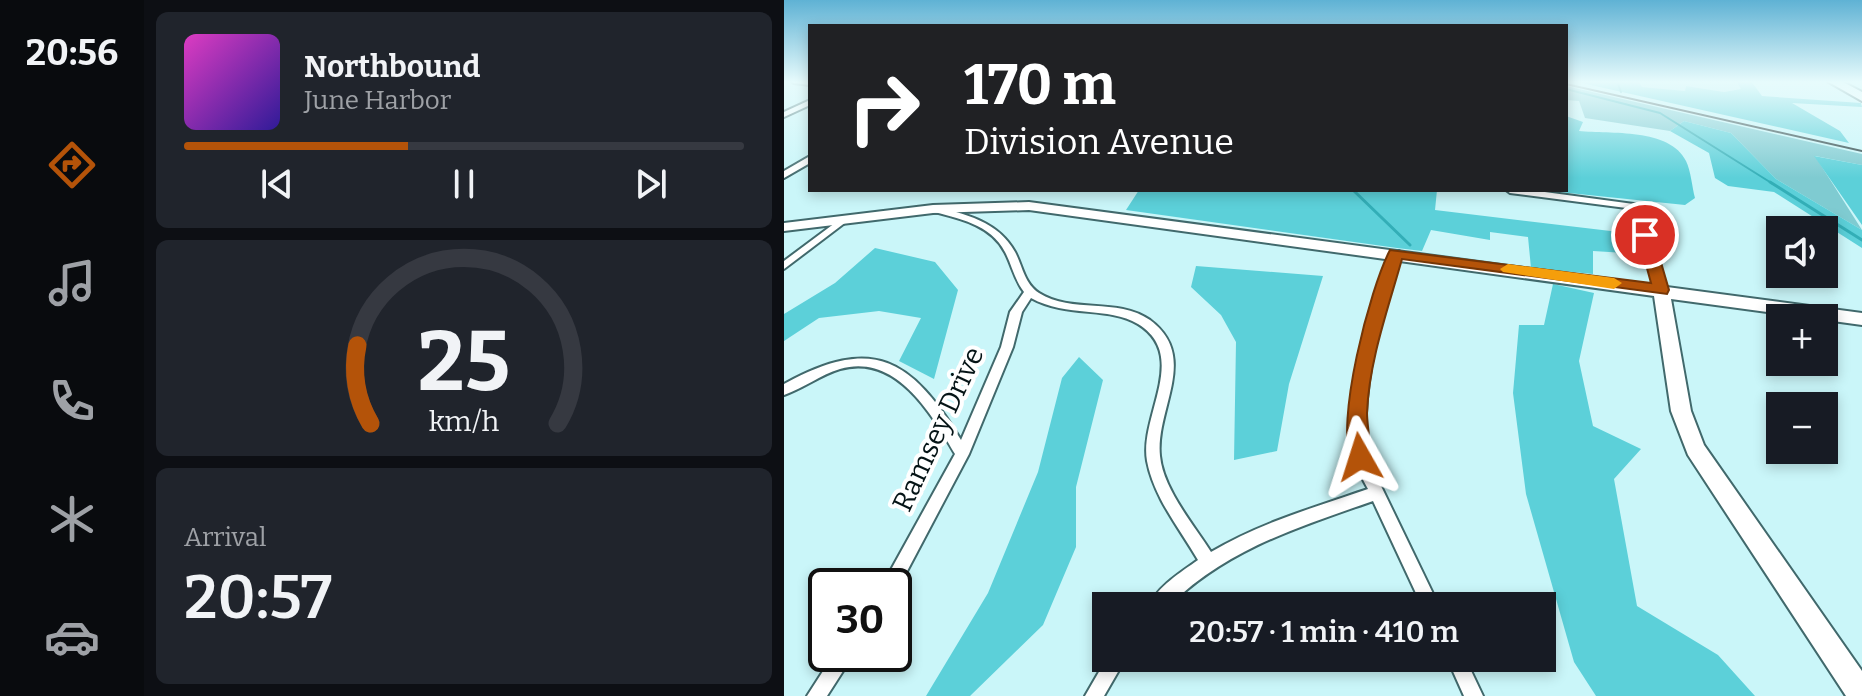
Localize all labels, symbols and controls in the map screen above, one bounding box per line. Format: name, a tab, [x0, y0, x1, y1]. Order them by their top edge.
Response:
text: 20:56	[26, 31, 118, 75]
text: Northbound	[304, 49, 480, 85]
text: 170 m	[964, 52, 1116, 119]
icon: right	[832, 56, 936, 160]
text: June Harbor	[304, 85, 451, 116]
text: Division Avenue	[964, 120, 1234, 164]
icon: directions	[44, 137, 100, 193]
icon: previous	[255, 162, 299, 206]
icon: pause	[442, 162, 486, 206]
icon: next	[629, 162, 673, 206]
pin	[1611, 201, 1679, 269]
icon: arrive	[1623, 213, 1667, 257]
map controls	[1766, 216, 1838, 464]
button: sound	[1766, 216, 1838, 288]
icon: music	[44, 255, 100, 311]
button: +	[1766, 304, 1838, 376]
text: 25	[418, 312, 510, 412]
street label: Ramsey Drive	[886, 342, 990, 516]
icon: phone	[44, 373, 100, 429]
button: −	[1766, 392, 1838, 464]
text: km/h	[429, 404, 500, 439]
position arrow	[1318, 415, 1402, 499]
icon: climate	[44, 491, 100, 547]
text: Arrival	[184, 522, 266, 553]
text: 20:57	[184, 562, 332, 634]
speed limit sign: 30	[808, 568, 912, 672]
icon: car	[44, 609, 100, 665]
text: 20:57 · 1 min · 410 m	[1189, 614, 1459, 650]

